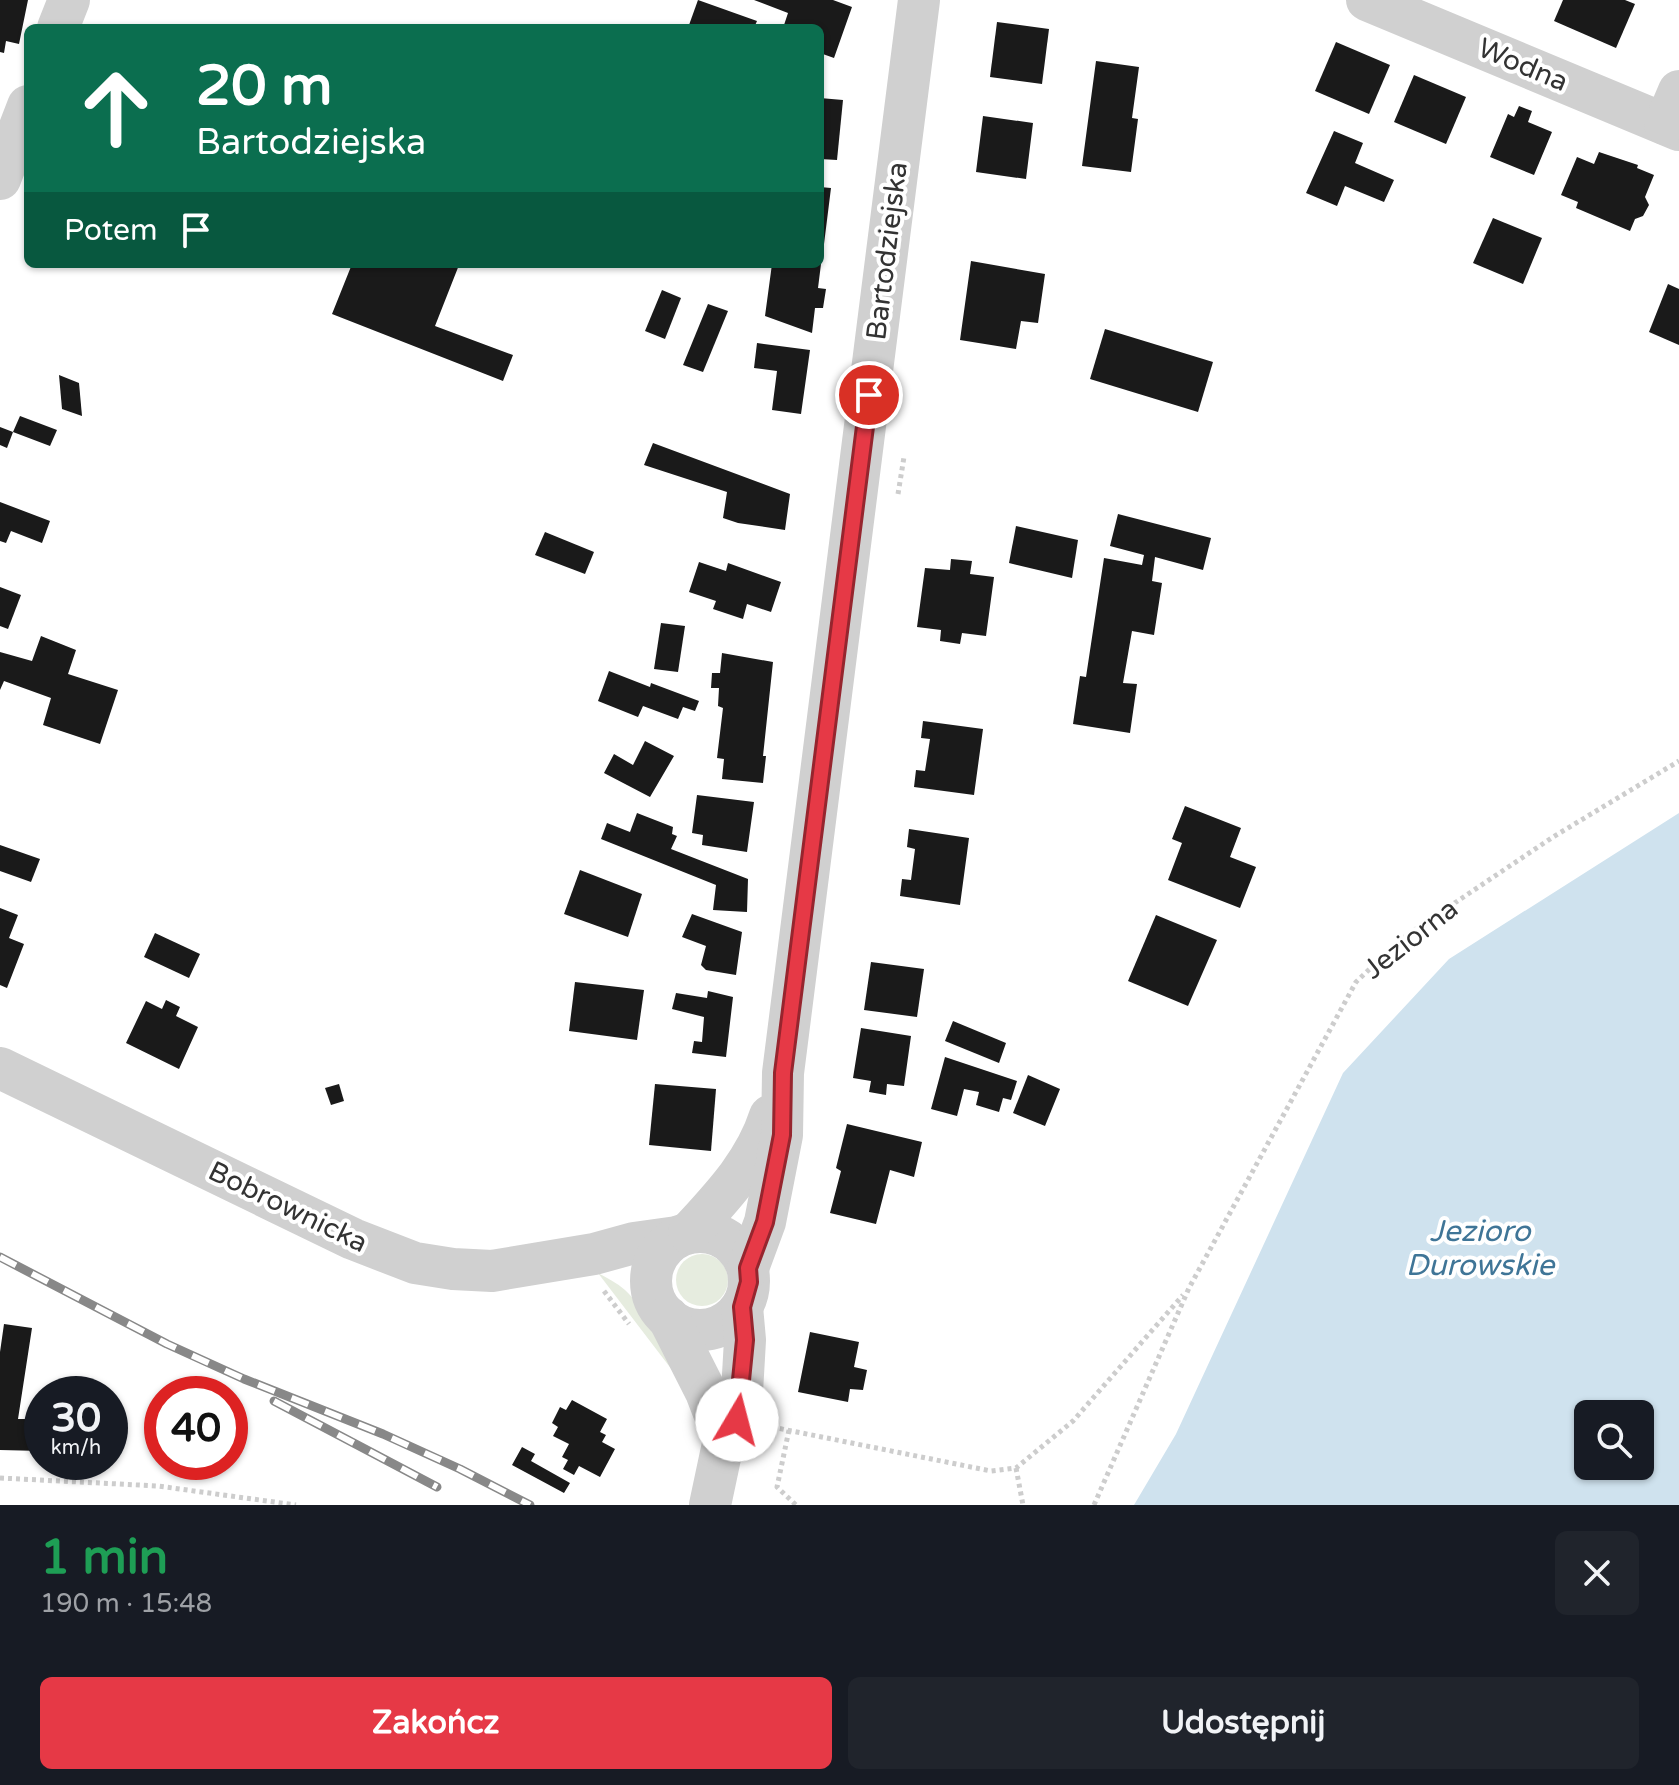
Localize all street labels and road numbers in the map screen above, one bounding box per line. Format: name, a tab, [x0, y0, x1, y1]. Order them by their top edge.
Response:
street label: Wodna	[1473, 31, 1573, 99]
street label: Bartodziejska	[859, 160, 915, 342]
street label: Jeziorna	[1357, 892, 1465, 986]
street label: Bobrownicka	[203, 1154, 373, 1260]

